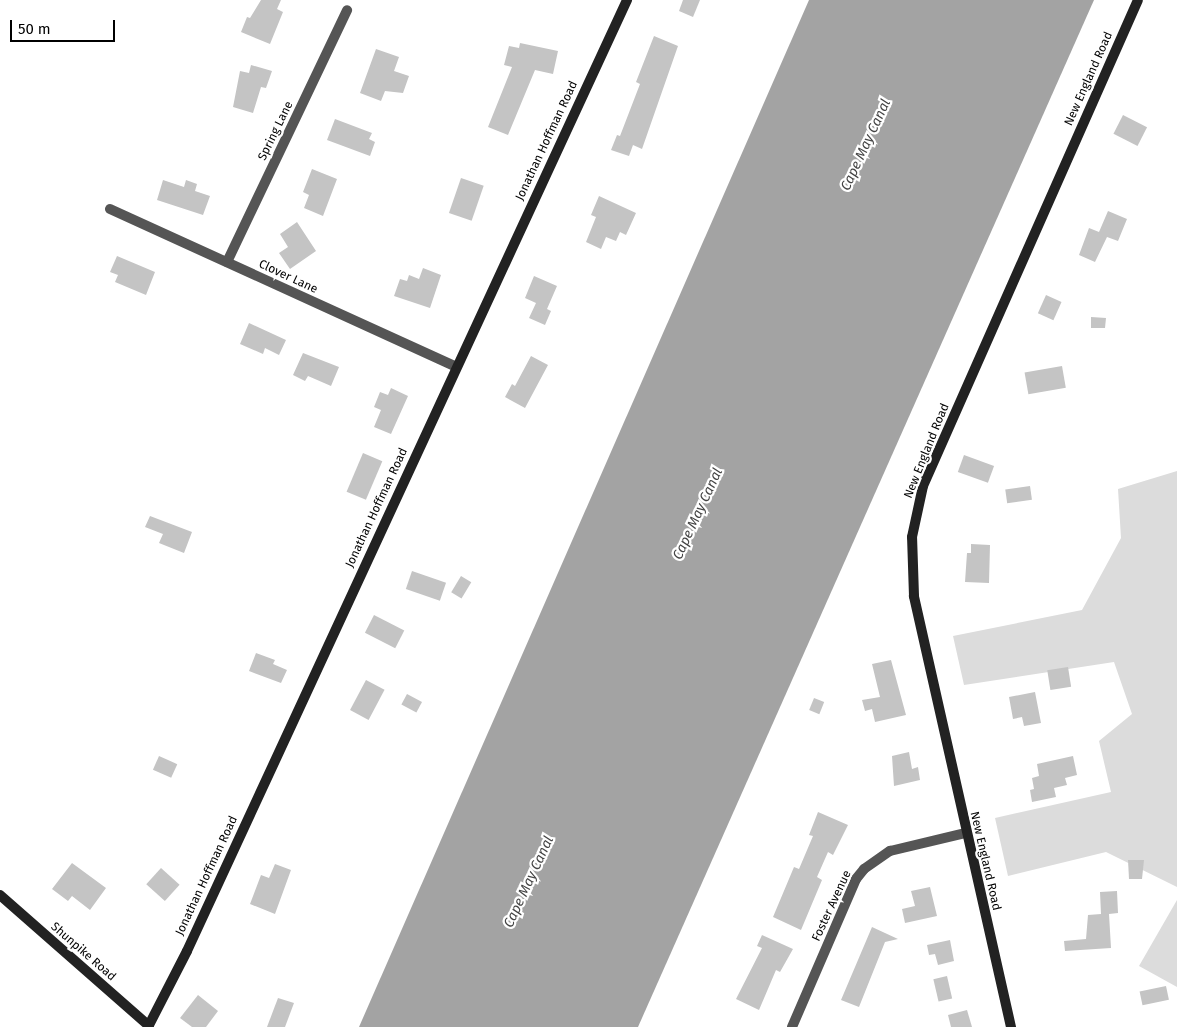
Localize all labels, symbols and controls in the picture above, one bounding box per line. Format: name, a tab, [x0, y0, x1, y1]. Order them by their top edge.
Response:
scale bar	[12, 10, 118, 42]
text: 50 m	[18, 20, 51, 38]
street label: New England Road	[1062, 30, 1116, 128]
street label: Jonathan Hoffman Road	[513, 79, 581, 203]
water label: Cape May Canal	[837, 97, 895, 193]
street label: Spring Lane	[255, 99, 297, 163]
street label: Clover Lane	[256, 257, 320, 297]
street label: New England Road	[901, 401, 953, 501]
street label: Jonathan Hoffman Road	[343, 446, 411, 570]
water label: Cape May Canal	[669, 466, 727, 562]
street label: New England Road	[967, 810, 1003, 912]
street label: Jonathan Hoffman Road	[173, 814, 241, 938]
water label: Cape May Canal	[500, 834, 558, 930]
street label: Foster Avenue	[809, 868, 855, 944]
street label: Shunpike Road	[48, 920, 118, 984]

